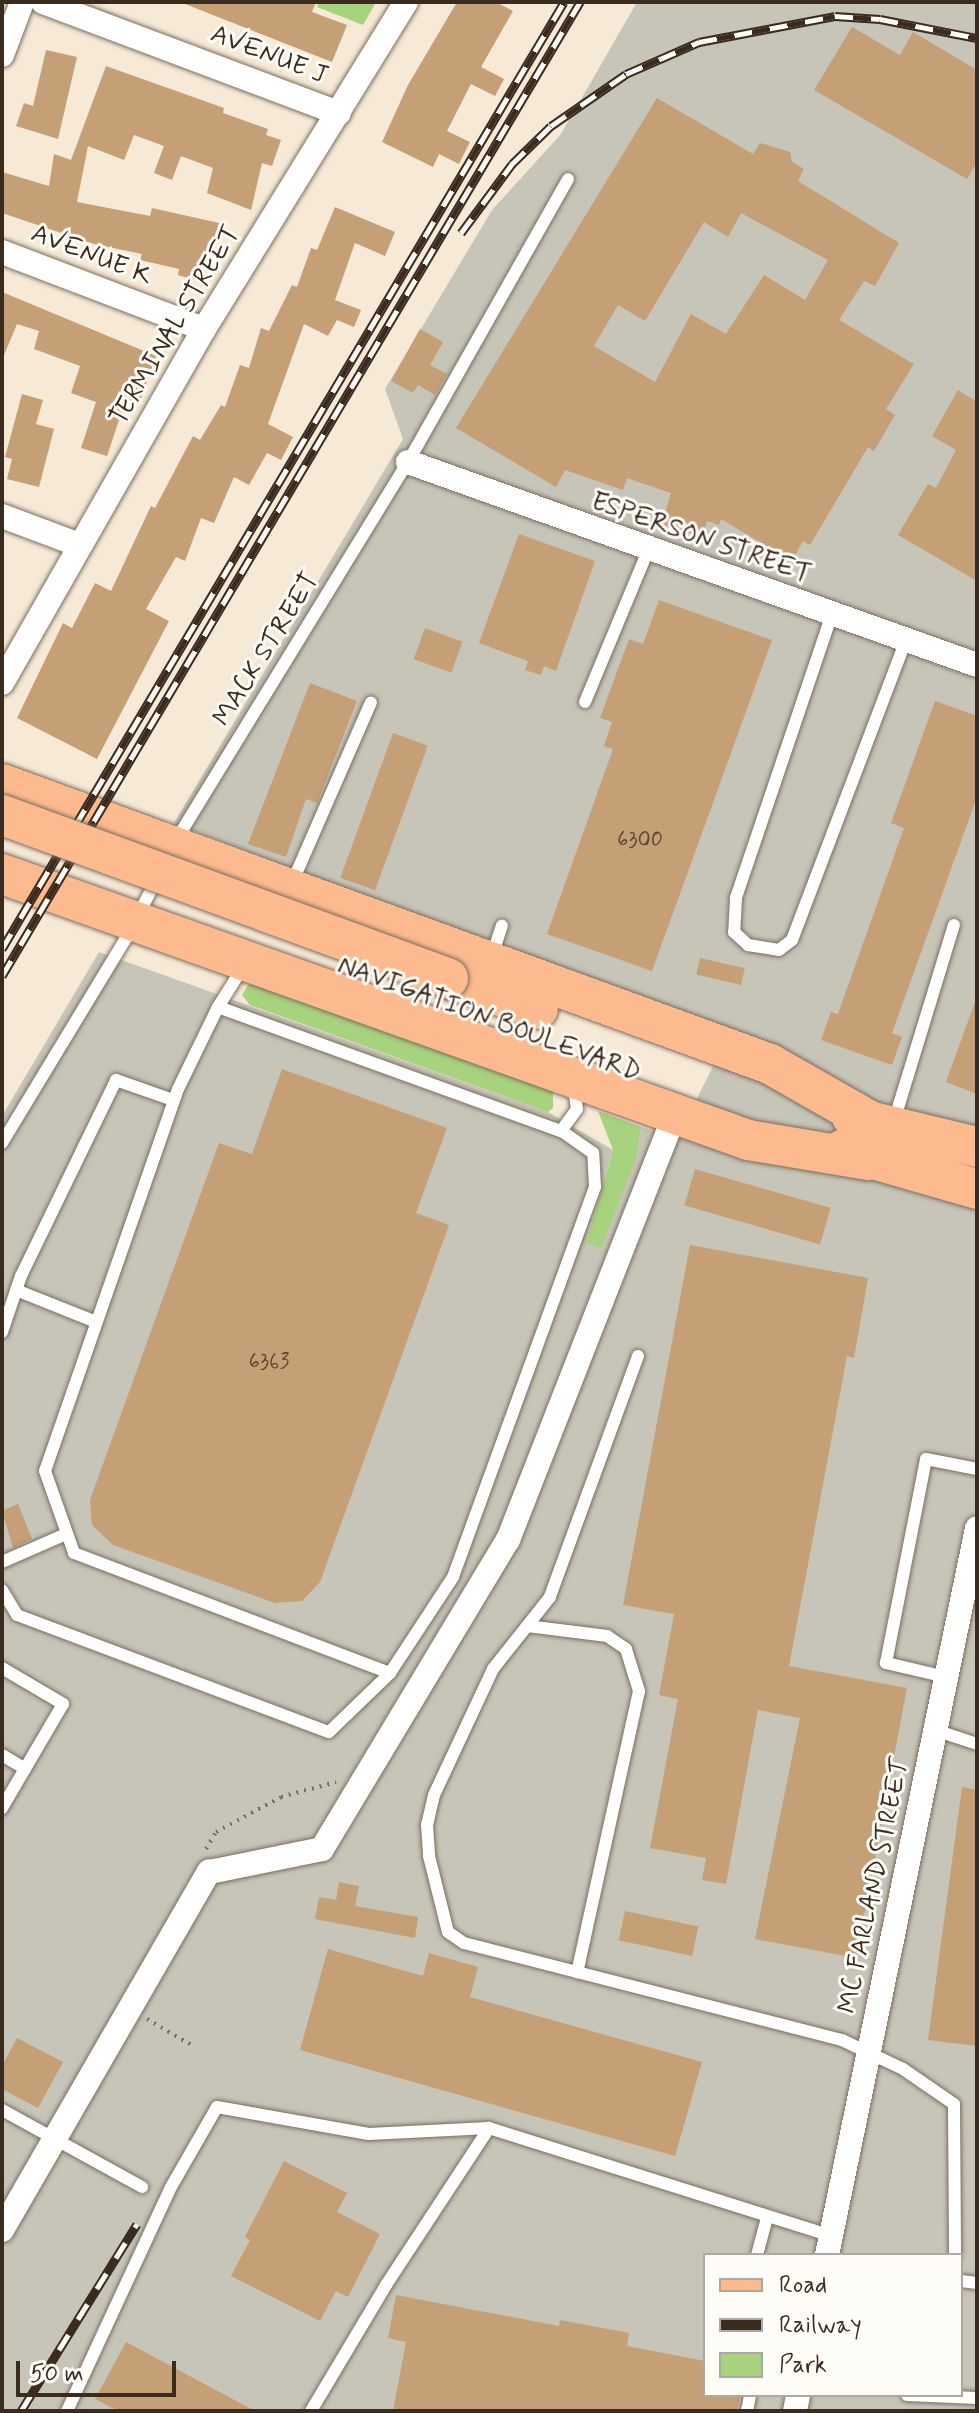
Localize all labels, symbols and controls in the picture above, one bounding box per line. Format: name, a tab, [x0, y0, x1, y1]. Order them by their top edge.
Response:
street label: AVENUE J	[206, 19, 332, 93]
street label: AVENUE K	[26, 219, 156, 293]
street label: TERMINAL STREET	[103, 219, 249, 433]
street label: ESPERSON STREET	[586, 486, 816, 592]
street label: MACK STREET	[207, 567, 327, 733]
house number: 6300	[617, 828, 663, 854]
street label: NAVIGATION BOULEVARD	[336, 952, 642, 1088]
house number: 6363	[249, 1350, 289, 1376]
street label: MC FARLAND STREET	[833, 1755, 917, 2017]
legend	[703, 2253, 963, 2397]
text: Road	[779, 2270, 827, 2301]
text: Railway	[779, 2310, 862, 2341]
scale bar	[20, 2345, 180, 2395]
text: Park	[779, 2350, 827, 2381]
text: 50 m	[30, 2359, 84, 2390]

